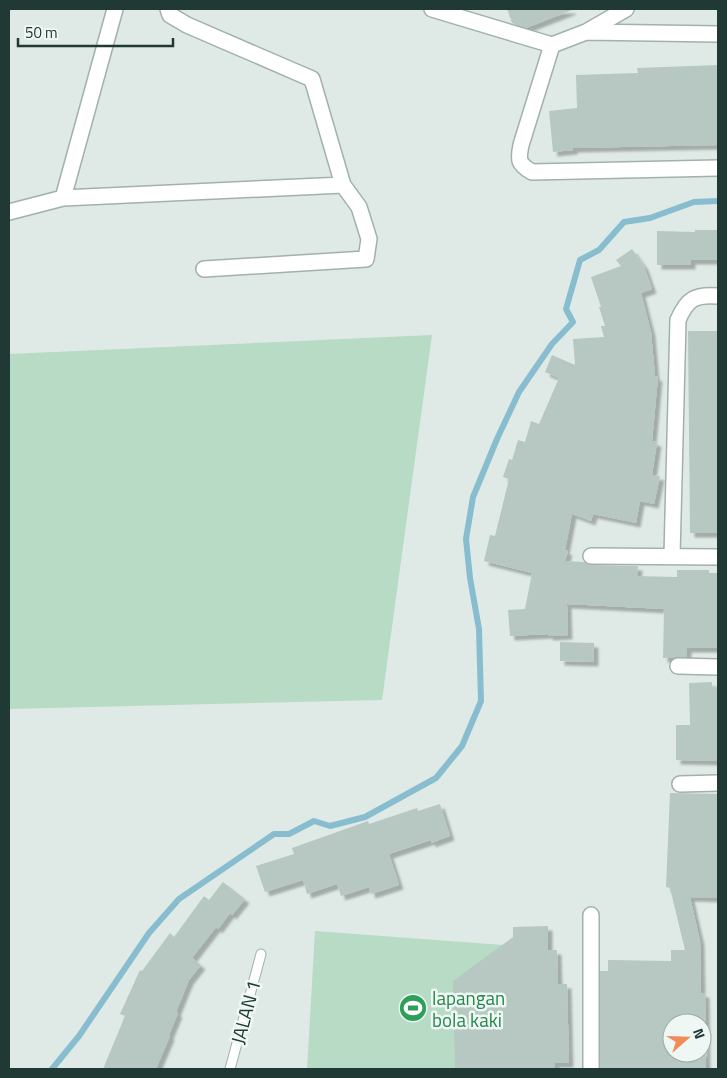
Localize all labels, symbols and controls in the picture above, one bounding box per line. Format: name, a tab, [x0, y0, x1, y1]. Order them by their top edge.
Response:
scale bar	[18, 15, 172, 47]
text: 50 m	[25, 21, 58, 44]
street label: JALAN 1	[223, 977, 267, 1047]
place label: lapangan bola kaki	[432, 983, 505, 1034]
sports icon: lapangan bola kaki	[398, 993, 428, 1023]
north arrow	[662, 1013, 712, 1063]
text: N	[688, 1025, 711, 1042]

